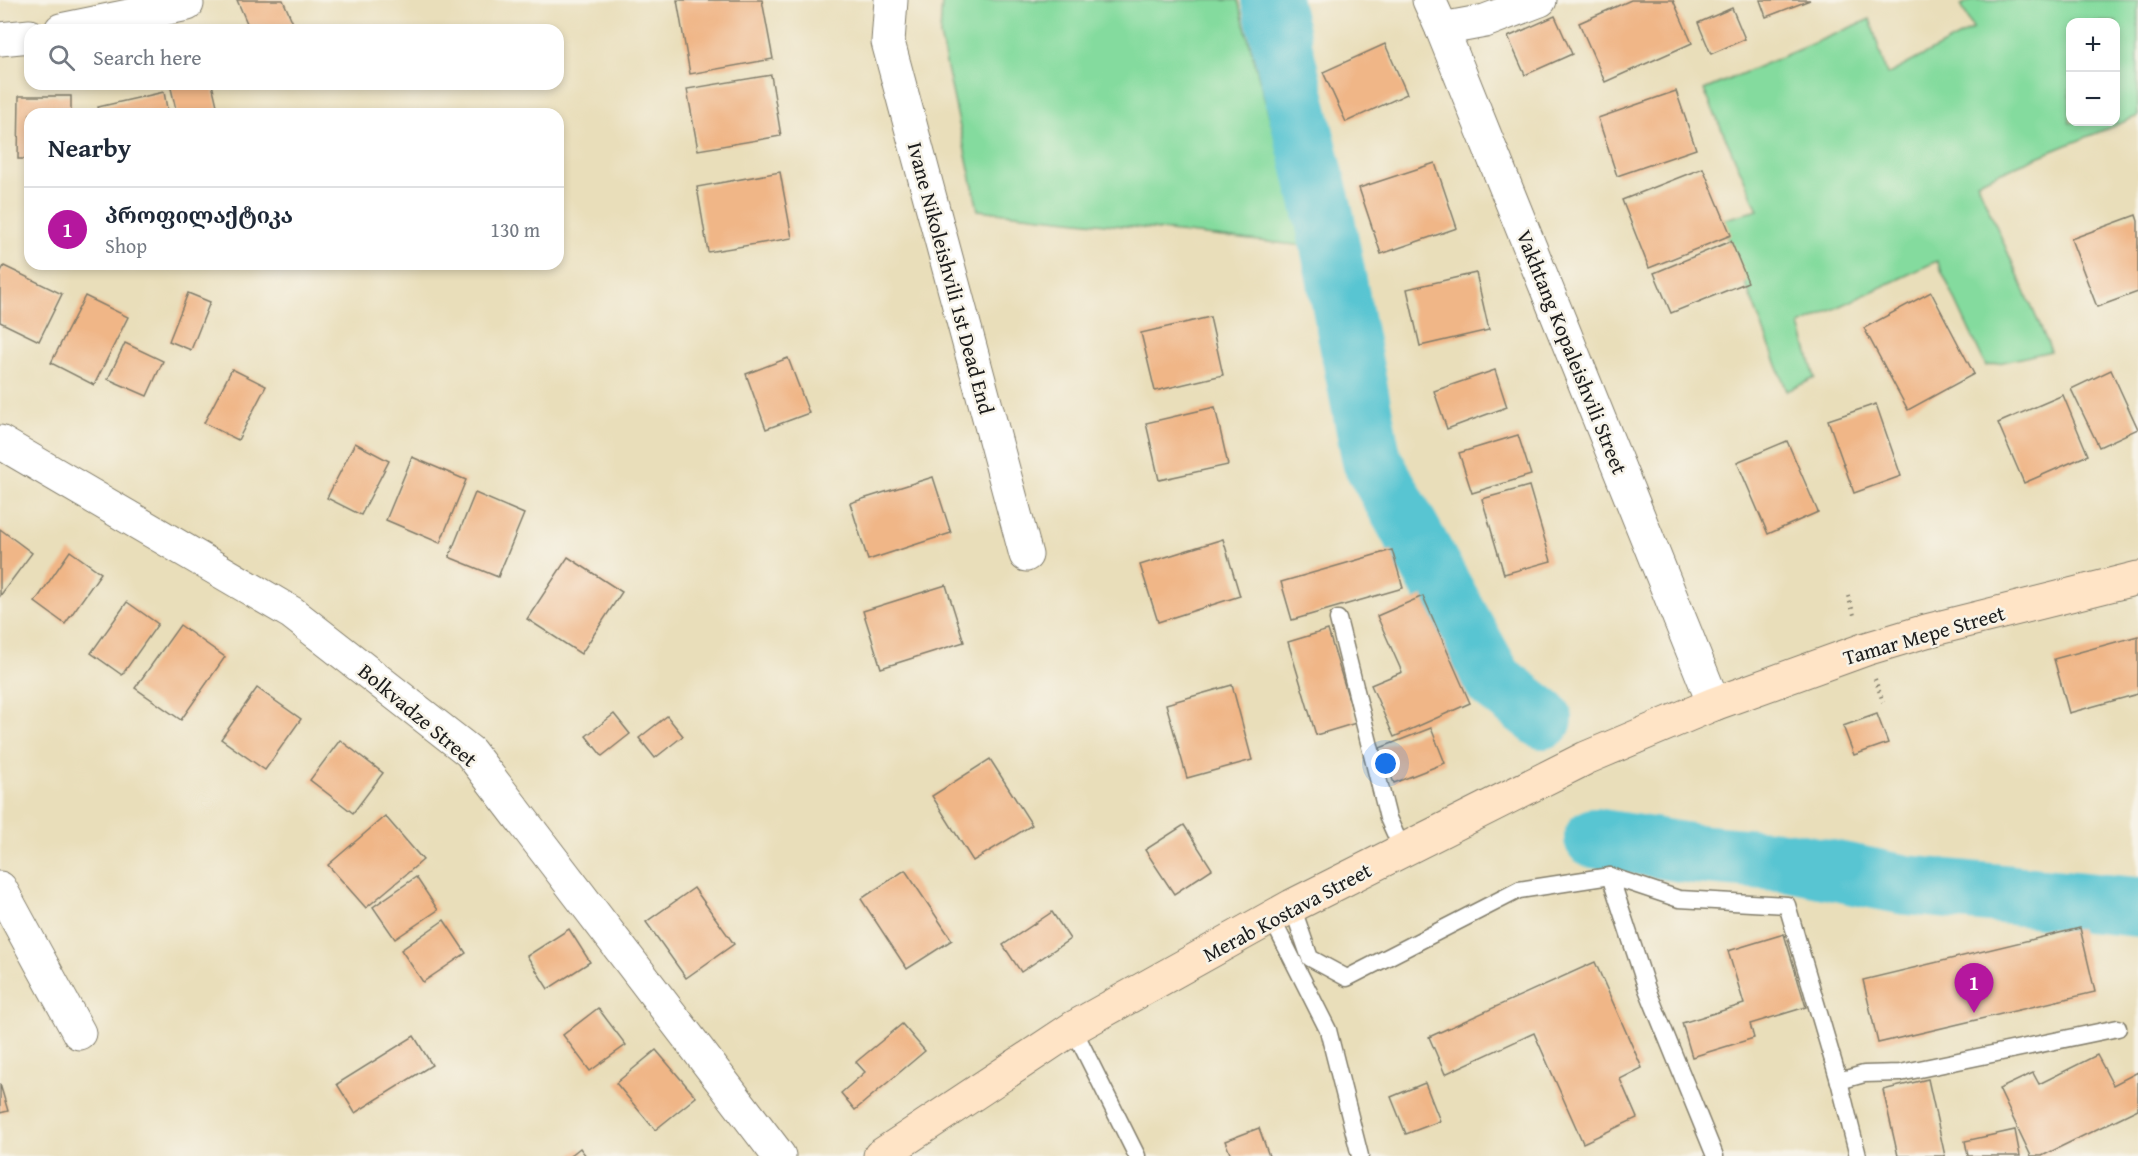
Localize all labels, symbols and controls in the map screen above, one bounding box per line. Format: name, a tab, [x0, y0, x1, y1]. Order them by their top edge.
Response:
map controls	[2066, 18, 2120, 126]
button: +	[2066, 18, 2120, 72]
search box	[24, 24, 564, 90]
icon: search	[45, 41, 78, 74]
text: Search here	[93, 41, 202, 73]
button: −	[2066, 72, 2120, 126]
text: Nearby	[48, 128, 131, 167]
street label: Ivane Nikoleishvili 1st Dead End	[900, 139, 1002, 418]
text: პროფილაქტიკა	[105, 199, 293, 231]
text: 1	[62, 215, 73, 244]
text: 130 m	[490, 215, 540, 244]
street label: Vakhtang Kopaleishvili Street	[1509, 225, 1636, 479]
text: Shop	[105, 231, 147, 260]
street label: Tamar Mepe Street	[1839, 597, 2009, 673]
street label: Bolkvadze Street	[352, 656, 485, 775]
your location	[1371, 749, 1400, 778]
street label: Merab Kostava Street	[1197, 854, 1377, 970]
pin: 1	[1954, 964, 1994, 1013]

